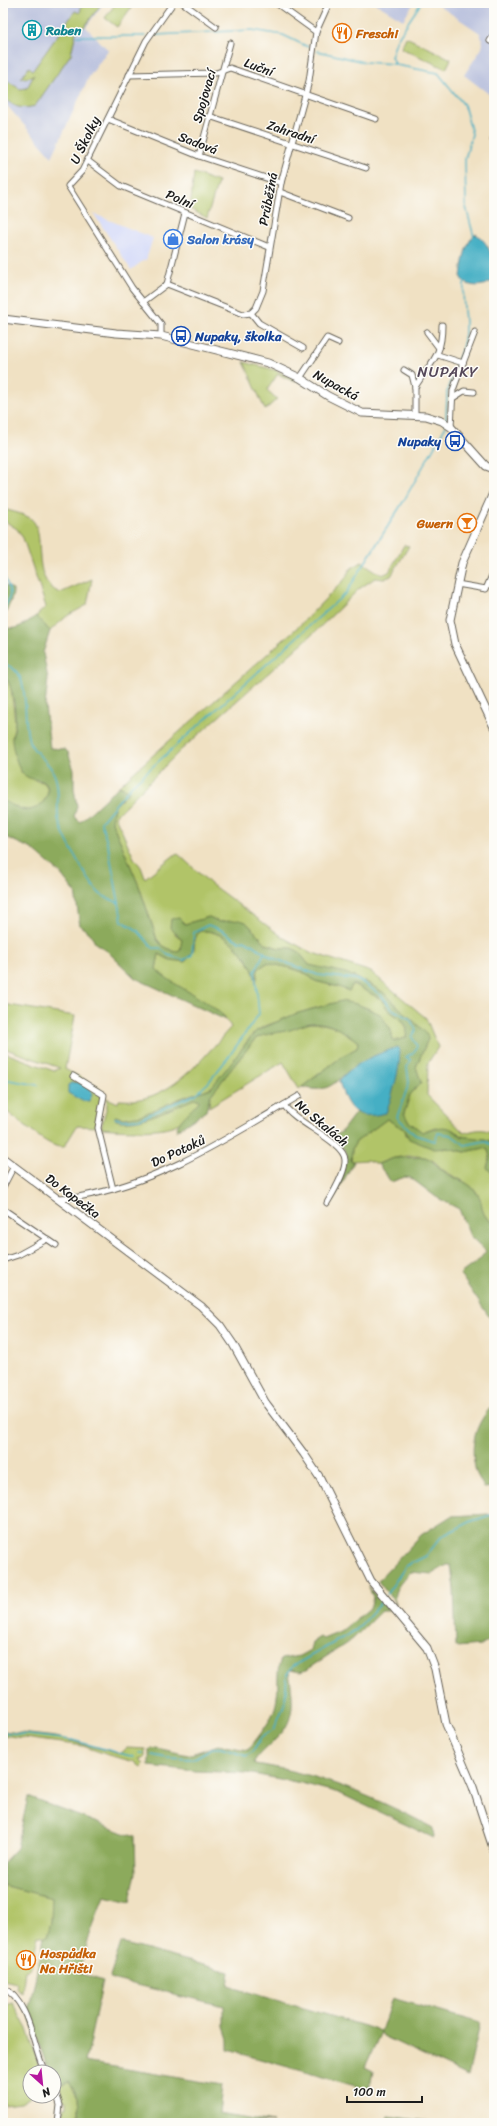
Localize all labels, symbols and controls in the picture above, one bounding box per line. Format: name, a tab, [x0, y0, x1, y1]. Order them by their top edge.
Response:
building icon: Raben	[21, 19, 43, 41]
place label: Raben	[45, 19, 82, 42]
restaurant icon: Freschi	[331, 22, 353, 44]
place label: Freschi	[355, 22, 399, 45]
street label: Luční	[241, 51, 278, 83]
street label: Spojovací	[185, 65, 223, 126]
street label: U Školky	[63, 112, 107, 168]
street label: Zahradní	[264, 113, 320, 151]
street label: Sadová	[175, 125, 222, 161]
street label: Průběžná	[252, 170, 284, 227]
street label: Polní	[162, 183, 199, 216]
shop icon: Salon krásy	[162, 228, 184, 250]
place label: Salon krásy	[186, 228, 254, 251]
bus stop icon: Nupaky, školka	[170, 325, 192, 347]
place label: Nupaky, školka	[194, 325, 282, 348]
district label: NUPAKY	[417, 359, 479, 385]
street label: Nupacká	[309, 363, 364, 407]
place label: Nupaky	[397, 430, 441, 453]
bus stop icon: Nupaky	[444, 430, 466, 452]
place label: Gwern	[416, 512, 454, 535]
bar icon: Gwern	[456, 512, 478, 534]
street label: Na Skalách	[290, 1094, 354, 1153]
street label: Do Potoků	[147, 1128, 209, 1174]
street label: Do Kopečka	[40, 1167, 106, 1225]
place label: Hospůdka Na Hřišti	[39, 1942, 96, 1980]
restaurant icon: Hospůdka Na Hřišti	[15, 1949, 37, 1971]
north arrow	[22, 2064, 62, 2104]
scale bar	[347, 2078, 422, 2104]
text: 100 m	[353, 2081, 386, 2103]
text: N	[38, 2082, 55, 2103]

